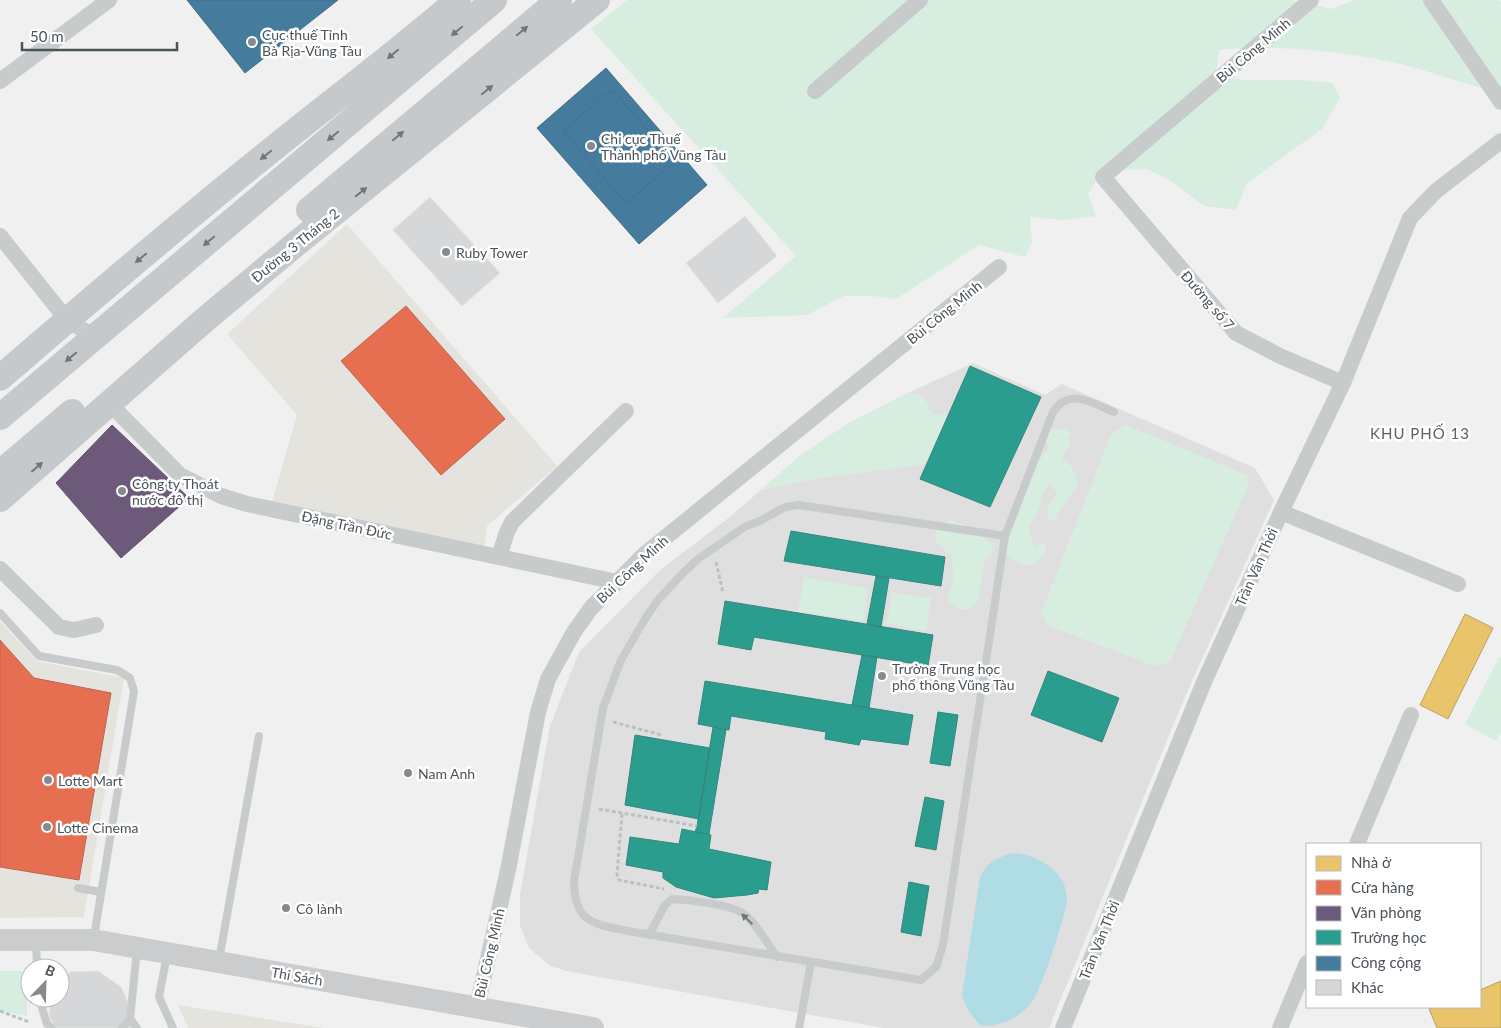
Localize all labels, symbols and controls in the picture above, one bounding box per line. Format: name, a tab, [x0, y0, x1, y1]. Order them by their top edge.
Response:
street label: Bùi Công Minh	[1213, 14, 1293, 86]
scale bar	[22, 20, 178, 52]
place label: Cục thuế Tỉnh Bà Rịa-Vũng Tàu	[262, 26, 362, 59]
one-way arrow	[451, 26, 464, 37]
one-way arrow	[515, 26, 528, 37]
text: 50 m	[30, 27, 64, 45]
marker: Cục thuế Tỉnh Bà Rịa-Vũng Tàu	[246, 36, 258, 48]
one-way arrow	[387, 48, 400, 59]
one-way arrow	[480, 84, 493, 95]
one-way arrow	[327, 130, 339, 141]
one-way arrow	[391, 130, 403, 142]
place label: Chi cục Thuế Thành phố Vũng Tàu	[601, 130, 726, 163]
marker: Chi cục Thuế Thành phố Vũng Tàu	[585, 140, 597, 152]
one-way arrow	[260, 149, 273, 160]
one-way arrow	[354, 186, 367, 197]
street label: Đường 3 Tháng 2	[248, 205, 342, 285]
one-way arrow	[202, 235, 215, 246]
place label: Ruby Tower	[456, 244, 528, 261]
marker: Ruby Tower	[440, 246, 452, 258]
one-way arrow	[134, 253, 147, 264]
street label: Đường số 7	[1178, 267, 1238, 333]
street label: Bùi Công Minh	[903, 277, 985, 347]
one-way arrow	[65, 351, 78, 362]
district label: KHU PHỐ 13	[1370, 423, 1470, 442]
one-way arrow	[30, 461, 42, 473]
place label: Công ty Thoát nước đô thị	[132, 475, 219, 508]
marker: Công ty Thoát nước đô thị	[116, 485, 128, 497]
street label: Đặng Trần Đức	[300, 507, 394, 543]
street label: Trần Văn Thời	[1231, 525, 1281, 609]
street label: Bùi Công Minh	[593, 532, 671, 606]
place label: Trường Trung học phổ thông Vũng Tàu	[892, 660, 1015, 693]
marker: Trường Trung học phổ thông Vũng Tàu	[876, 670, 888, 682]
place label: Nam Anh	[418, 765, 475, 782]
marker: Nam Anh	[402, 767, 414, 779]
place label: Lotte Mart	[58, 772, 123, 789]
marker: Lotte Mart	[42, 774, 54, 786]
place label: Lotte Cinema	[57, 819, 138, 836]
marker: Lotte Cinema	[41, 821, 53, 833]
legend	[1306, 843, 1481, 1008]
text: Nhà ở	[1351, 853, 1392, 871]
text: Cửa hàng	[1351, 878, 1414, 896]
street label: Trần Văn Thời	[1075, 898, 1123, 982]
place label: Cô lành	[296, 900, 343, 917]
marker: Cô lành	[280, 902, 292, 914]
text: Văn phòng	[1351, 903, 1422, 921]
street label: Bùi Công Minh	[470, 907, 508, 999]
one-way arrow	[741, 913, 753, 925]
text: Trường học	[1351, 928, 1426, 946]
text: Công cộng	[1351, 953, 1421, 971]
north arrow	[20, 958, 70, 1008]
text: B	[43, 961, 58, 980]
street label: Thi Sách	[270, 963, 324, 989]
text: Khác	[1351, 978, 1384, 996]

